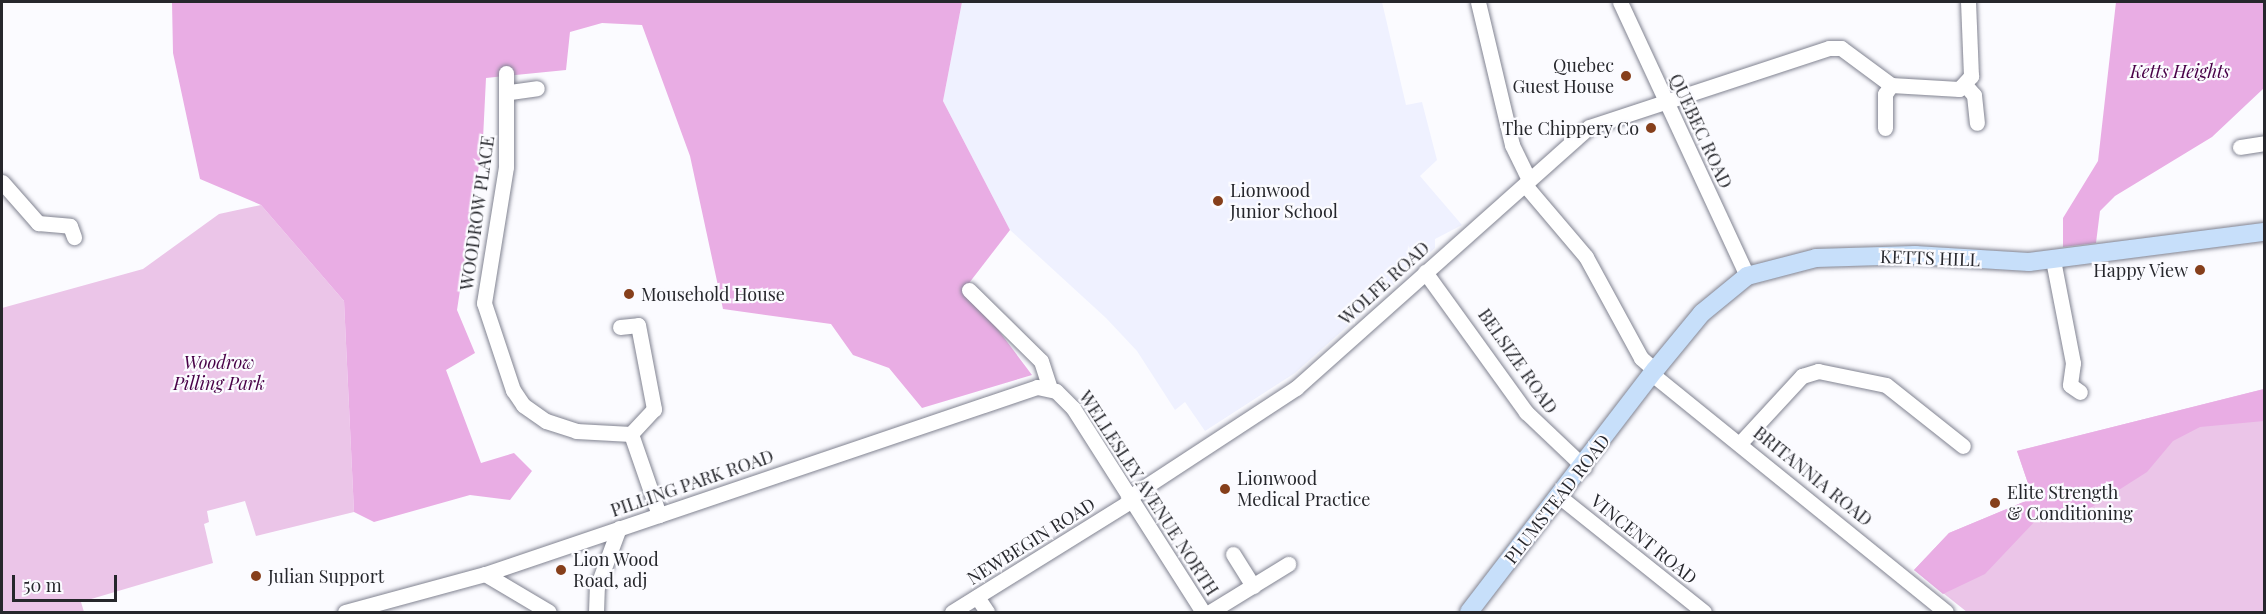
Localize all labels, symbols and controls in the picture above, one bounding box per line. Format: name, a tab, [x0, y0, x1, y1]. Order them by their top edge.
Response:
place label: Quebec Guest House	[1512, 55, 1614, 98]
park label: Ketts Heights	[2130, 60, 2230, 82]
marker: Quebec Guest House	[1619, 69, 1633, 83]
street label: QUEBEC ROAD	[1665, 70, 1737, 192]
place label: The Chippery Co	[1502, 117, 1639, 139]
marker: The Chippery Co	[1644, 121, 1658, 135]
street label: WOODROW PLACE	[455, 134, 499, 292]
place label: Lionwood Junior School	[1230, 180, 1338, 222]
marker: Lionwood Junior School	[1211, 194, 1225, 208]
street label: WOLFE ROAD	[1334, 237, 1434, 329]
street label: KETTS HILL	[1880, 245, 1980, 271]
place label: Happy View	[2092, 259, 2188, 281]
marker: Happy View	[2193, 263, 2207, 277]
place label: Mousehold House	[641, 283, 785, 305]
marker: Mousehold House	[622, 287, 636, 301]
street label: BELSIZE ROAD	[1474, 304, 1562, 418]
park label: Woodrow Pilling Park	[173, 352, 265, 394]
street label: WELLESLEY AVENUE NORTH	[1074, 386, 1224, 600]
street label: BRITANNIA ROAD	[1749, 422, 1877, 530]
street label: PLUMSTEAD ROAD	[1500, 430, 1614, 568]
street label: PILLING PARK ROAD	[608, 445, 776, 521]
place label: Lionwood Medical Practice	[1237, 468, 1370, 510]
marker: Lionwood Medical Practice	[1218, 482, 1232, 496]
place label: Elite Strength & Conditioning	[2007, 482, 2133, 524]
street label: VINCENT ROAD	[1587, 490, 1701, 588]
street label: NEWBEGIN ROAD	[963, 493, 1099, 589]
marker: Elite Strength & Conditioning	[1988, 496, 2002, 510]
place label: Lion Wood Road, adj	[573, 549, 659, 592]
scale bar	[15, 563, 120, 601]
marker: Lion Wood Road, adj	[554, 563, 568, 577]
place label: Julian Support	[268, 565, 384, 587]
marker: Julian Support	[249, 569, 263, 583]
text: 50 m	[23, 573, 62, 597]

